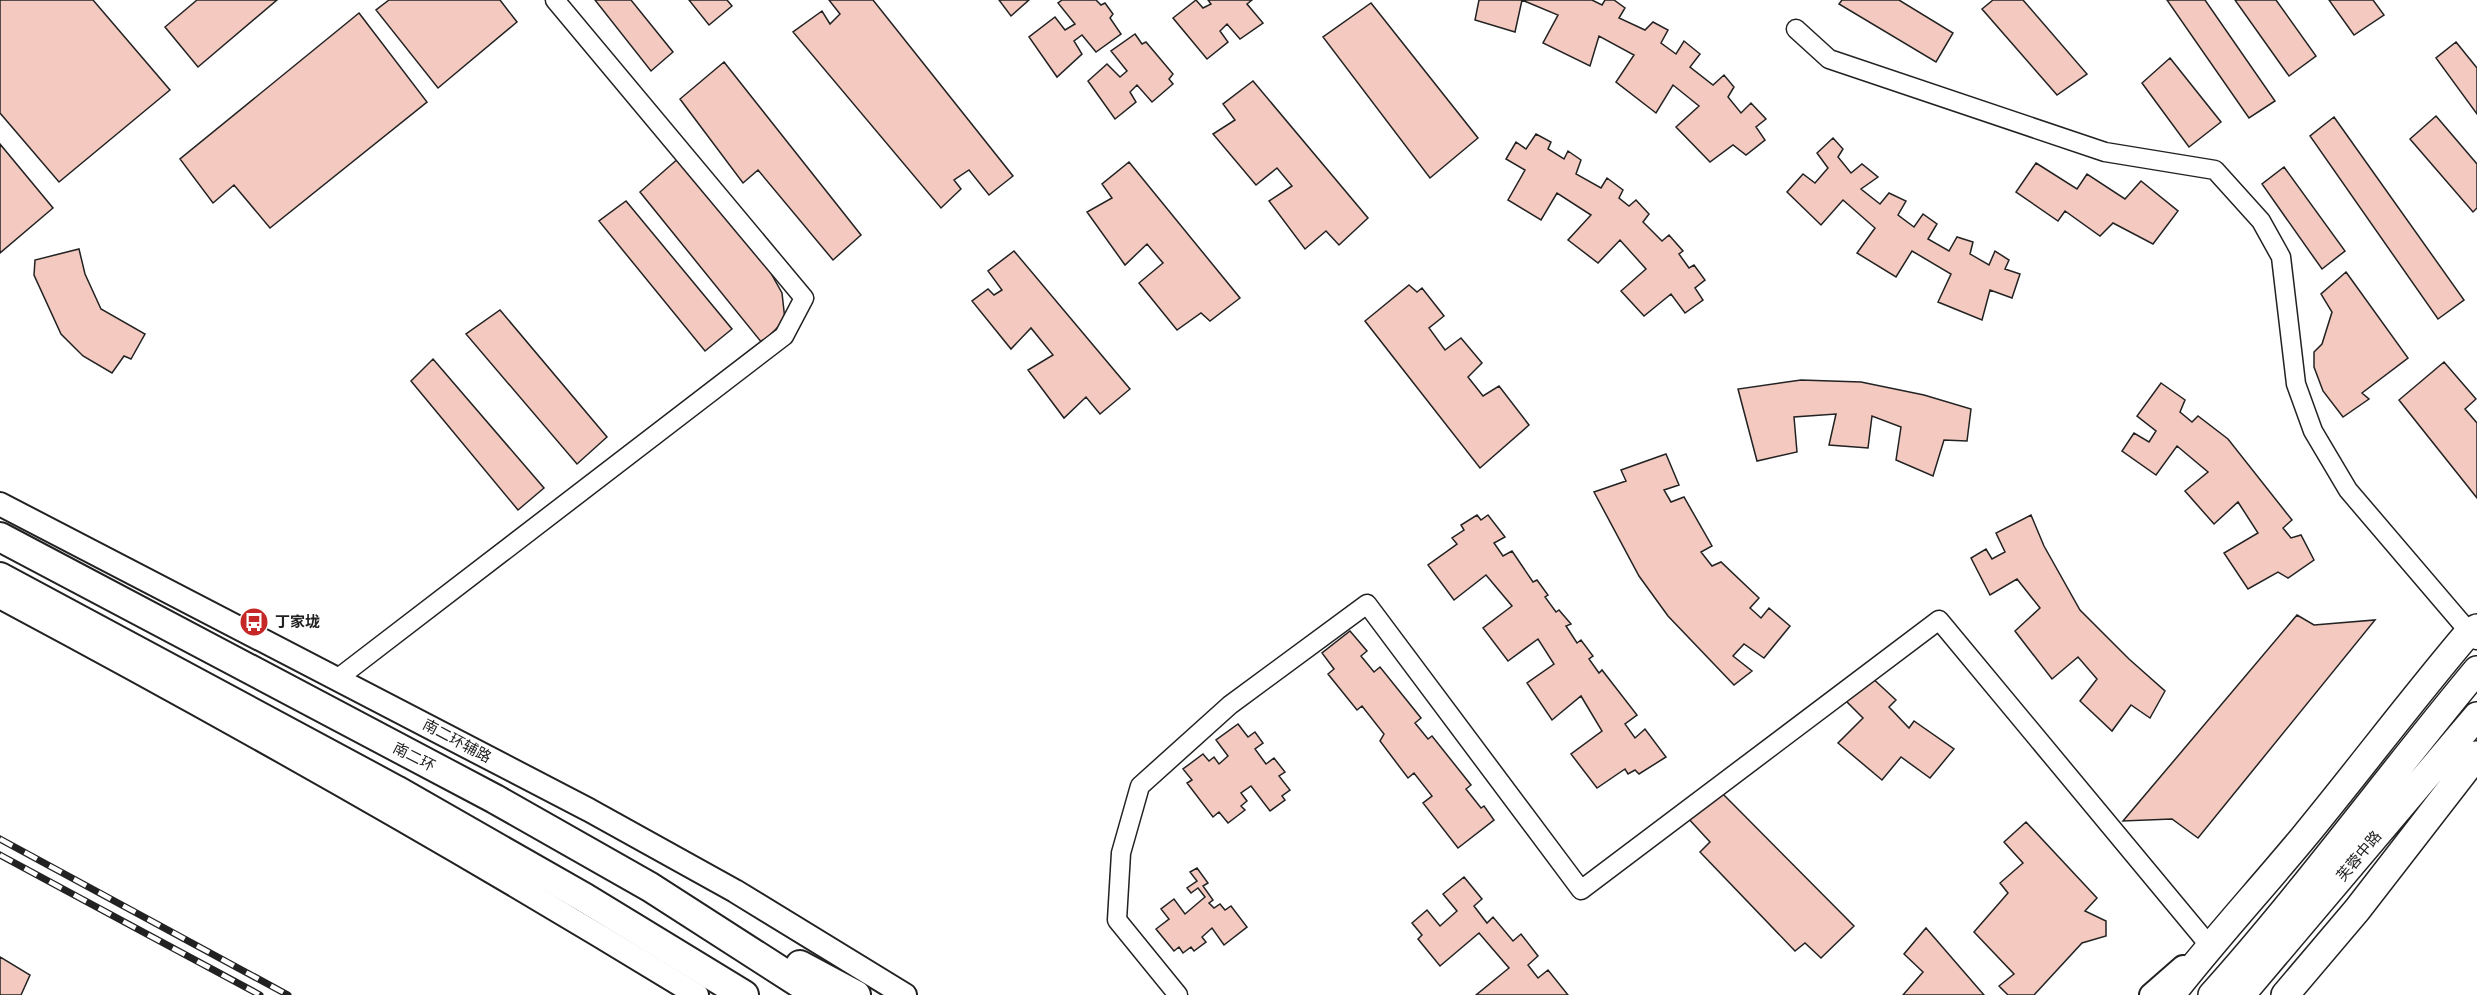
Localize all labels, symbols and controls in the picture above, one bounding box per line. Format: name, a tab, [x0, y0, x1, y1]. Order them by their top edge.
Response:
bus stop icon: 丁家垅	[238, 606, 270, 638]
place label: 丁家垅	[275, 613, 320, 631]
street label: 南二环辅路	[420, 715, 494, 767]
street label: 南二环	[390, 739, 438, 775]
street label: 芙蓉中路	[2333, 827, 2385, 885]

